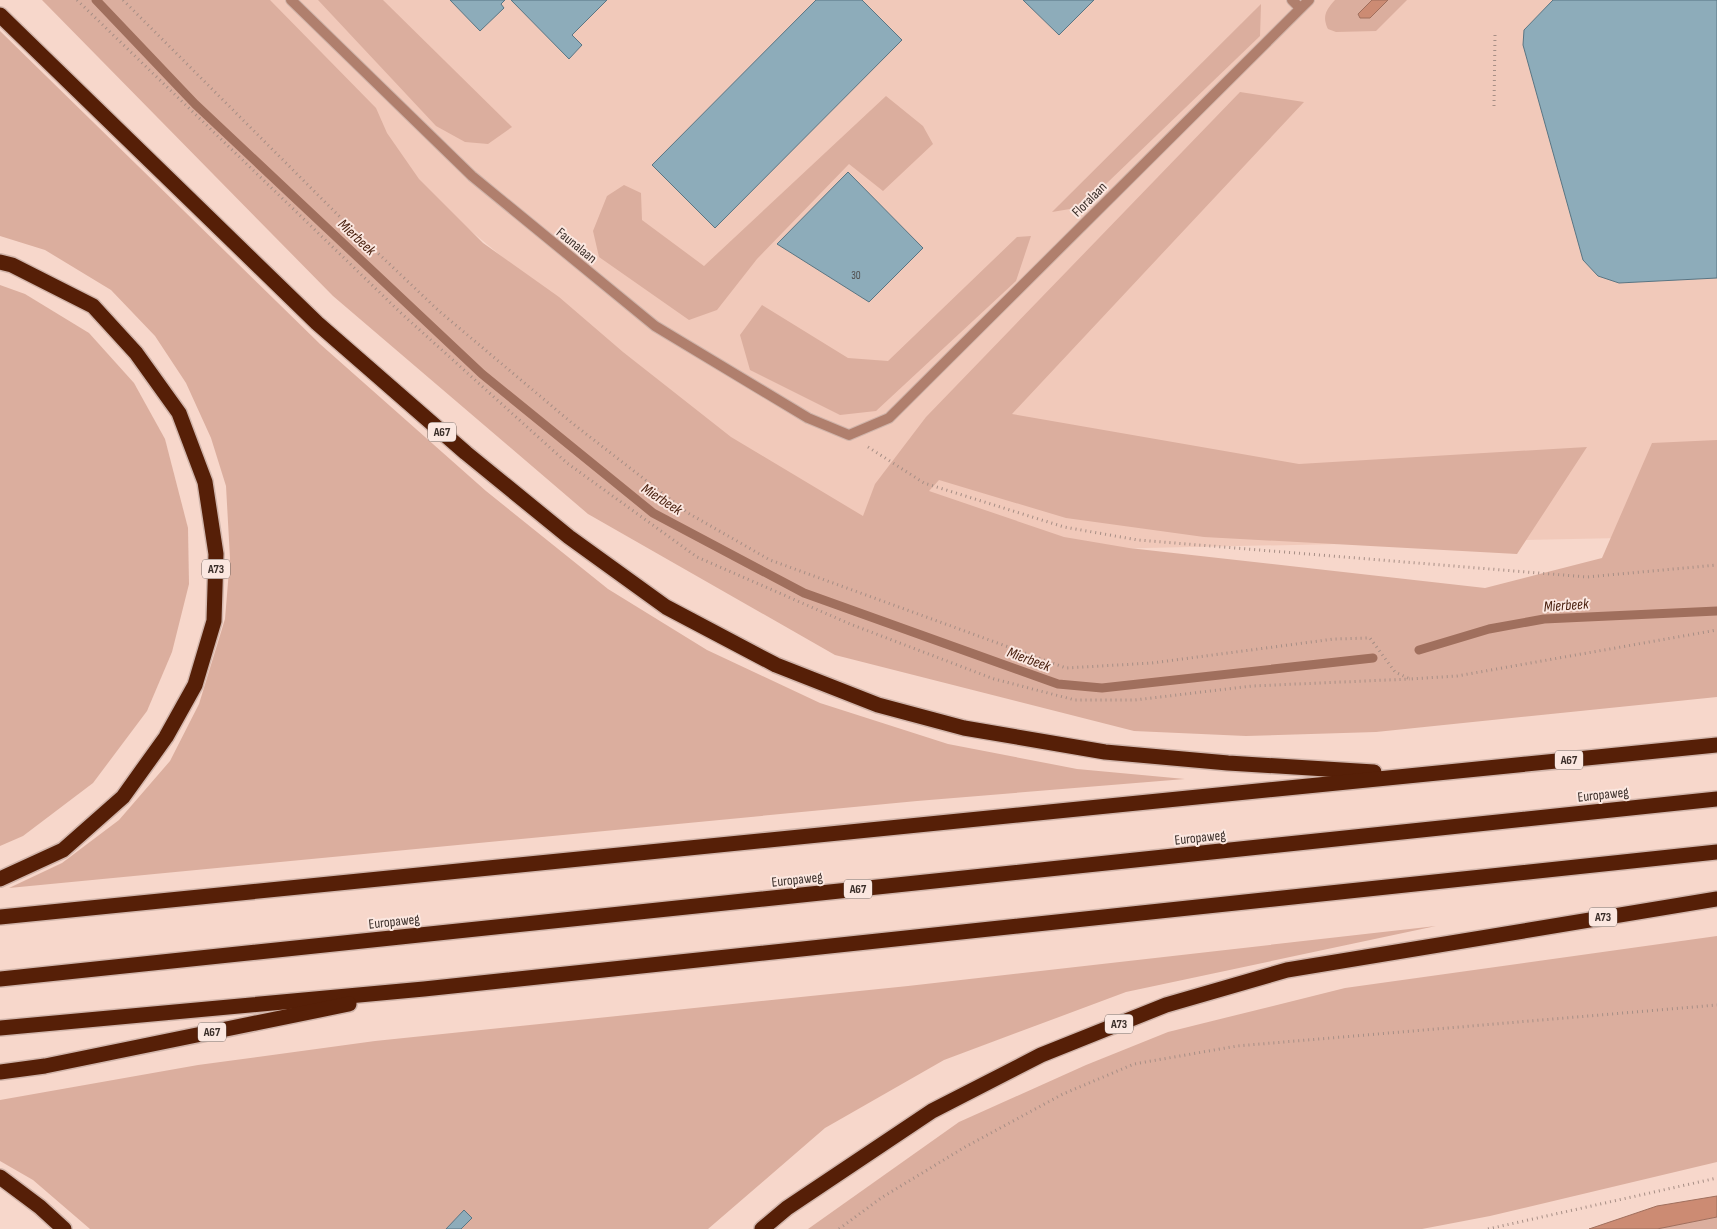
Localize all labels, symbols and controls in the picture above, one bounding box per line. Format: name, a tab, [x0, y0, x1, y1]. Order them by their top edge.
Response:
street label: Floralaan	[1068, 178, 1110, 220]
water label: Mierbeek	[334, 215, 380, 260]
street label: Faunalaan	[553, 224, 600, 267]
house number: 30	[851, 269, 861, 282]
road number: A67	[428, 422, 456, 442]
water label: Mierbeek	[638, 479, 686, 520]
road number: A73	[202, 560, 230, 578]
water label: Mierbeek	[1543, 594, 1589, 617]
water label: Mierbeek	[1004, 643, 1054, 676]
road number: A67	[1555, 750, 1583, 770]
street label: Europaweg	[1577, 783, 1630, 806]
street label: Europaweg	[1174, 826, 1227, 849]
street label: Europaweg	[771, 868, 824, 891]
road number: A67	[844, 880, 872, 899]
road number: A73	[1589, 908, 1617, 926]
street label: Europaweg	[368, 910, 421, 933]
road number: A73	[1105, 1014, 1133, 1034]
road number: A67	[198, 1022, 226, 1042]

